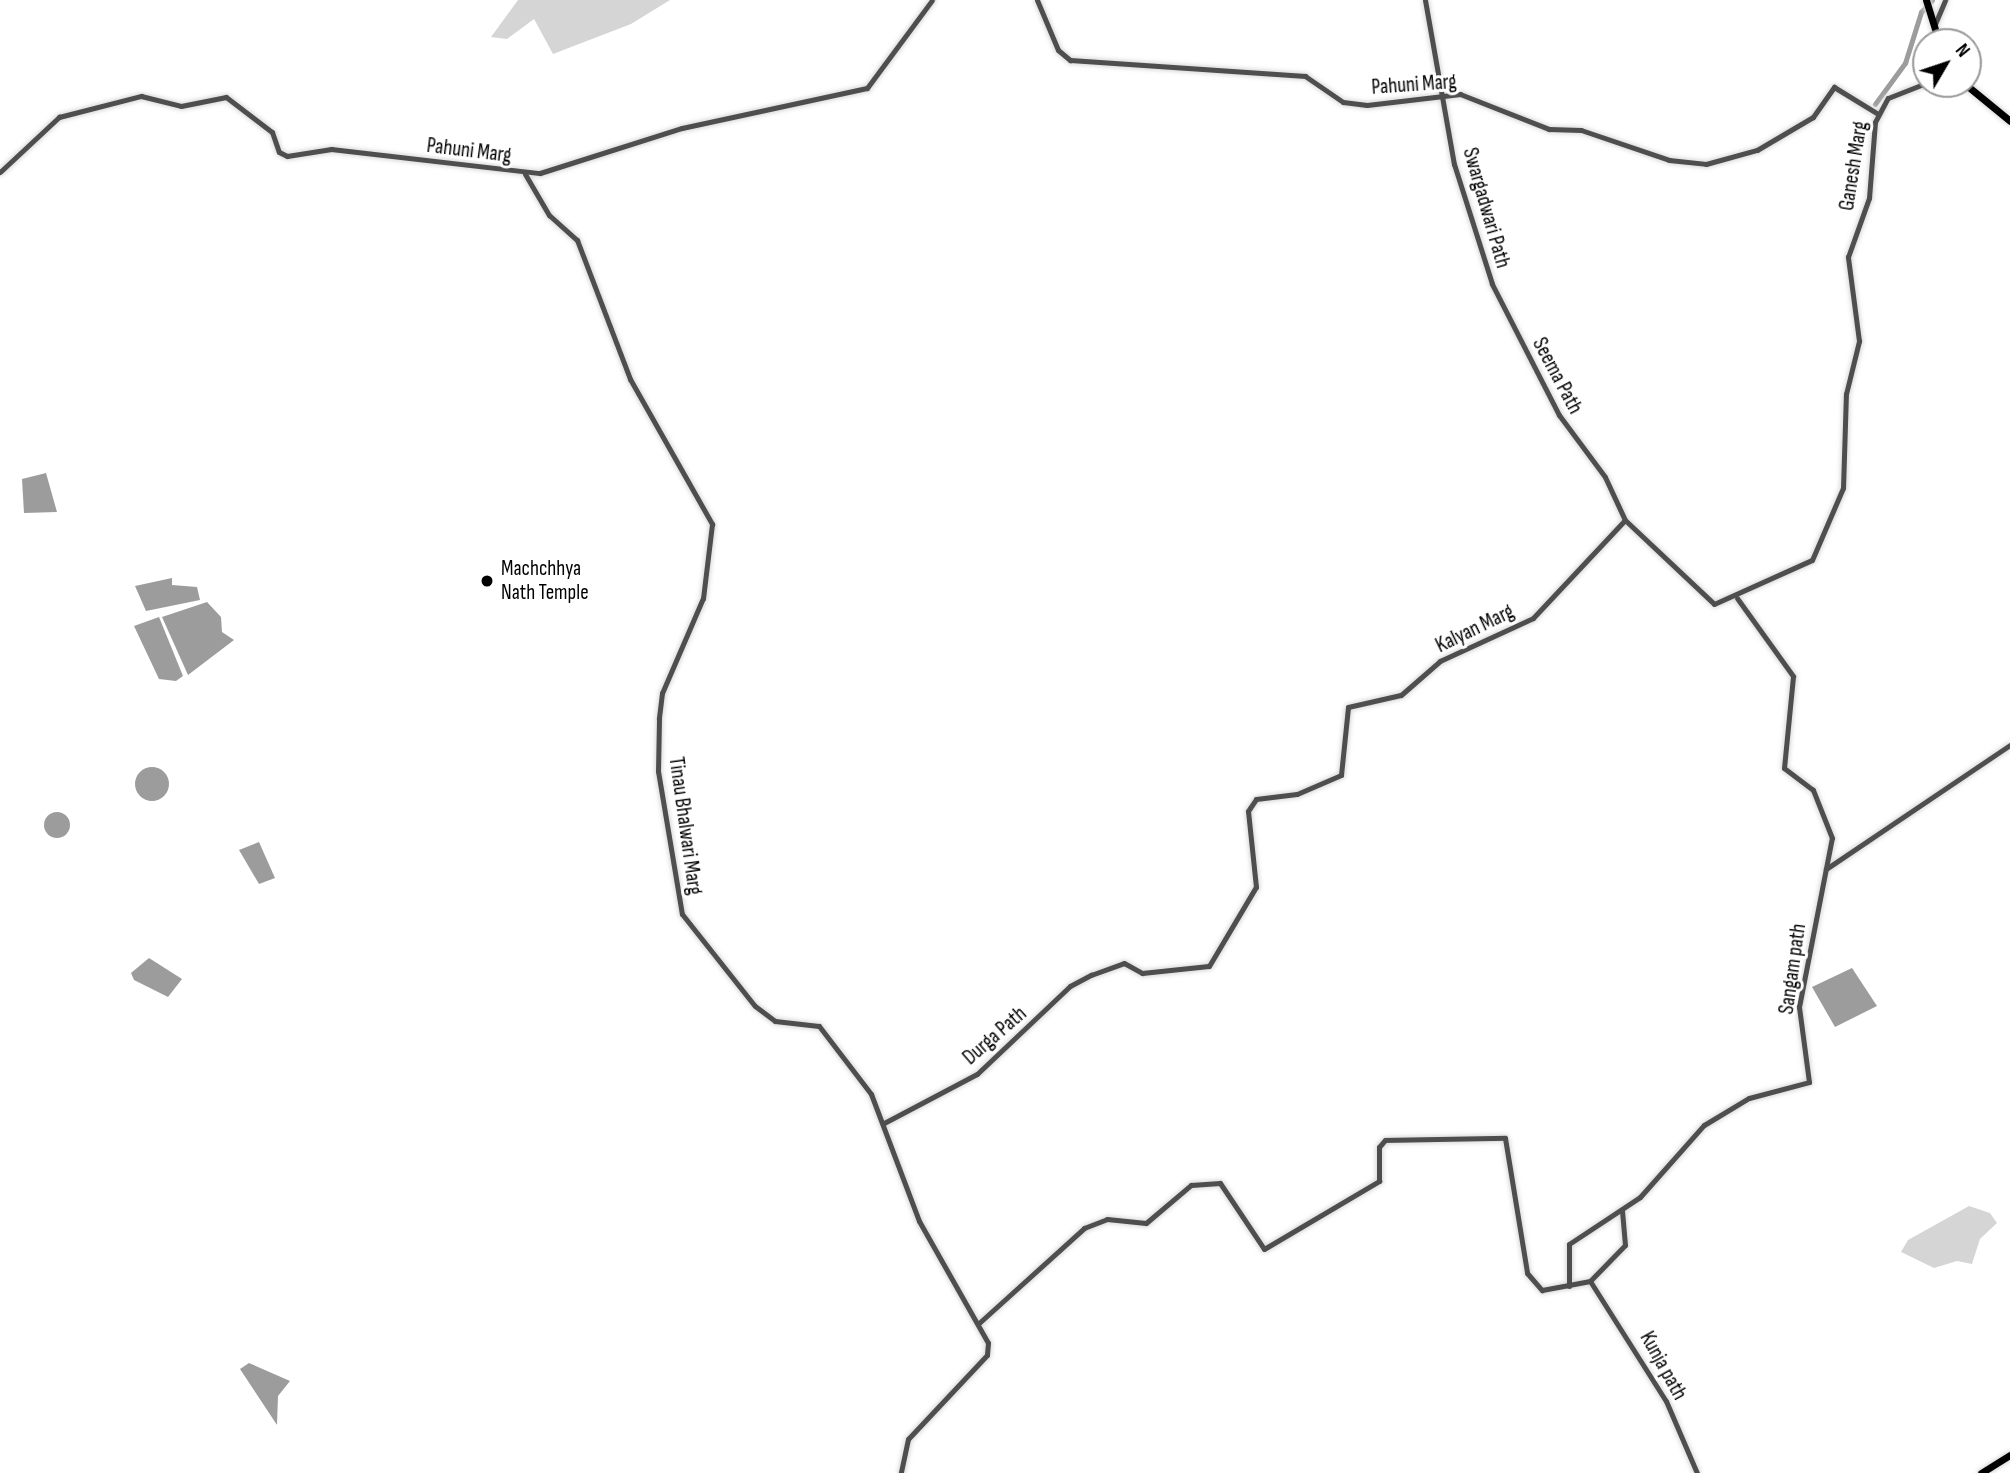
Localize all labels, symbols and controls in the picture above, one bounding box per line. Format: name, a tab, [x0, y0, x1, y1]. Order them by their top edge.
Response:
north arrow	[1912, 28, 1982, 98]
text: N	[1950, 40, 1974, 62]
street label: Pahuni Marg	[1371, 69, 1457, 101]
street label: Ganesh Marg	[1835, 120, 1873, 212]
street label: Pahuni Marg	[425, 133, 513, 169]
street label: Swargadwari Path	[1457, 145, 1515, 271]
street label: Seema Path	[1526, 334, 1588, 418]
place label: Machchhya Nath Temple	[501, 556, 589, 606]
marker: Machchhya Nath Temple	[479, 573, 495, 589]
street label: Kalyan Marg	[1432, 599, 1518, 659]
street label: Tinau Bhalwari Marg	[663, 755, 707, 897]
street label: Sangam path	[1774, 922, 1812, 1016]
street label: Durga Path	[958, 1002, 1032, 1070]
street label: Kunja path	[1634, 1327, 1692, 1405]

